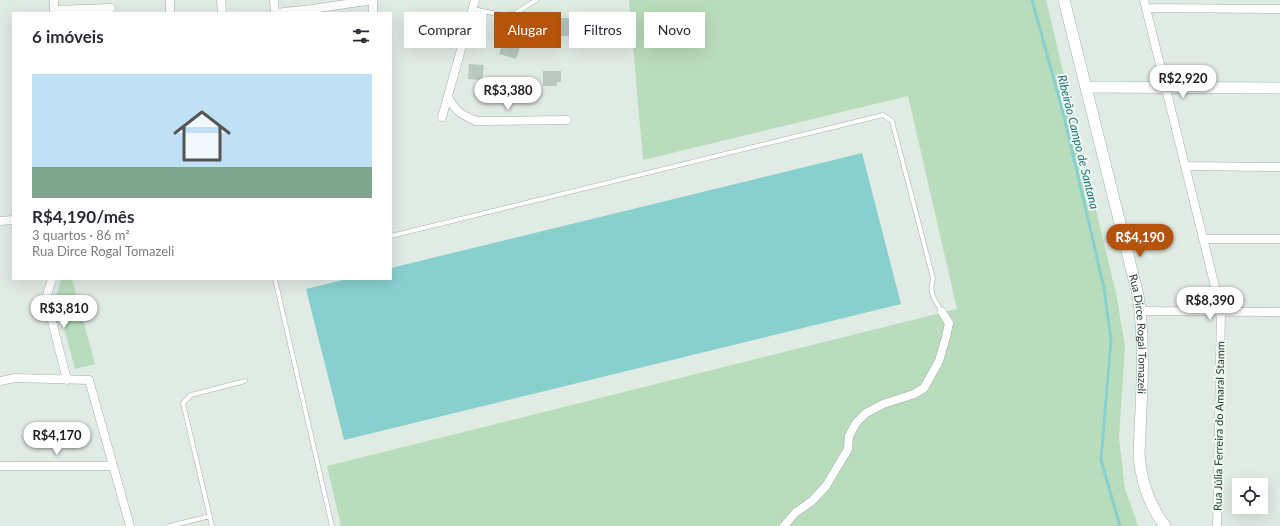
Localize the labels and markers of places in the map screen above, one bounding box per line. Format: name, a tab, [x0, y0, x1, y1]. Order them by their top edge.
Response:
pin: R$2,920	[1146, 65, 1220, 99]
pin: R$3,380	[471, 77, 545, 111]
pin: R$4,190	[1103, 224, 1177, 258]
pin: R$8,390	[1173, 287, 1247, 321]
pin: R$3,810	[27, 295, 101, 329]
pin: R$4,170	[20, 422, 94, 456]

